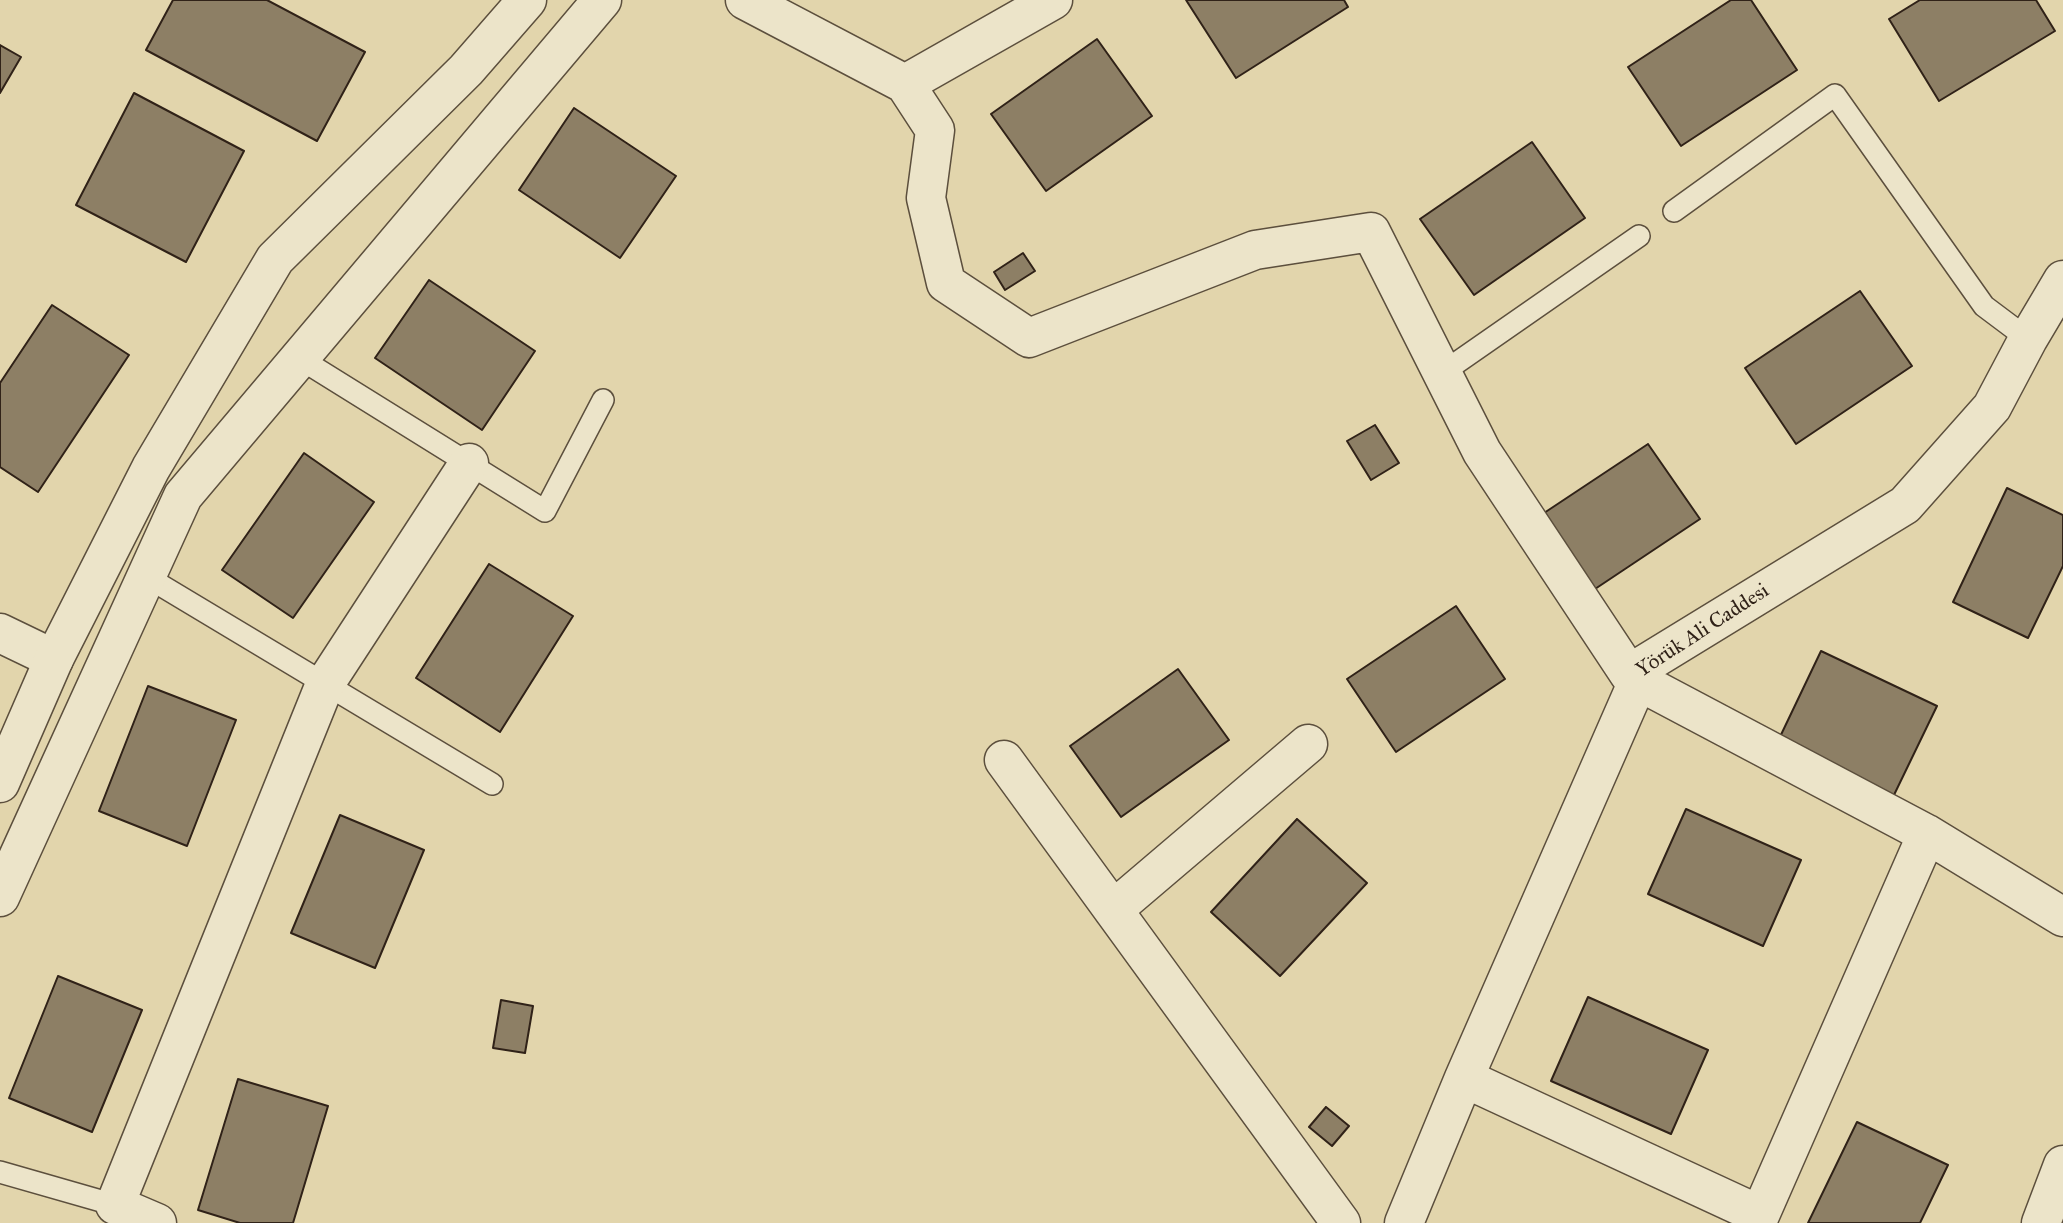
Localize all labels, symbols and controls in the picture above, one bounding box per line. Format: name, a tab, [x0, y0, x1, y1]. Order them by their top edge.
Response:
street label: Yörük Ali Caddesi	[1632, 579, 1774, 683]

